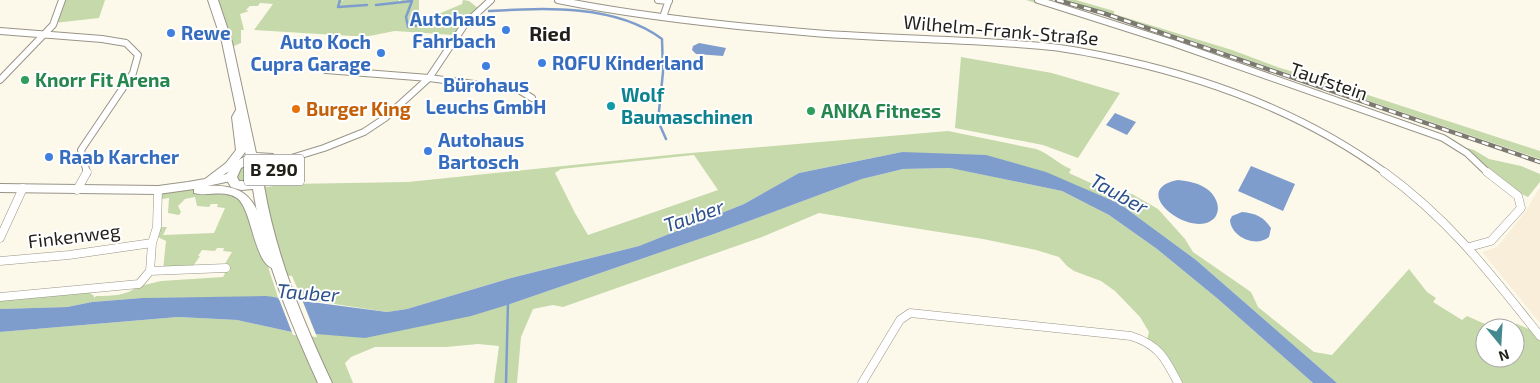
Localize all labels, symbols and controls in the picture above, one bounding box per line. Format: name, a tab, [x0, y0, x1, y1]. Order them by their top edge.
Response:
place label: Autohaus Fahrbach	[410, 7, 496, 52]
street label: Wilhelm-Frank-Straße	[902, 10, 1100, 49]
place label: Rewe	[181, 21, 231, 44]
district label: Ried	[529, 21, 571, 45]
marker: Autohaus Fahrbach	[500, 24, 512, 36]
marker: Rewe	[165, 27, 177, 39]
place label: Auto Koch Cupra Garage	[250, 30, 371, 75]
marker: Auto Koch Cupra Garage	[375, 47, 387, 59]
place label: ROFU Kinderland	[552, 51, 704, 74]
marker: ROFU Kinderland	[536, 57, 548, 69]
street label: Taufstein	[1287, 57, 1371, 105]
marker: Bürohaus Leuchs GmbH	[480, 60, 492, 72]
place label: Knorr Fit Arena	[35, 68, 170, 91]
place label: Bürohaus Leuchs GmbH	[426, 73, 546, 118]
marker: Knorr Fit Arena	[19, 74, 31, 86]
place label: Wolf Baumaschinen	[621, 83, 753, 128]
place label: Burger King	[306, 97, 411, 120]
place label: ANKA Fitness	[821, 99, 941, 122]
marker: Wolf Baumaschinen	[605, 100, 617, 112]
marker: Burger King	[290, 103, 302, 115]
marker: ANKA Fitness	[805, 105, 817, 117]
place label: Autohaus Bartosch	[438, 128, 524, 173]
place label: Raab Karcher	[59, 145, 179, 168]
marker: Autohaus Bartosch	[422, 145, 434, 157]
marker: Raab Karcher	[43, 151, 55, 163]
road number: B 290	[244, 154, 304, 186]
water label: Tauber	[1086, 168, 1153, 219]
water label: Tauber	[660, 193, 728, 237]
street label: Finkenweg	[26, 218, 122, 253]
water label: Tauber	[276, 278, 341, 306]
north arrow	[1475, 318, 1525, 368]
text: N	[1497, 346, 1512, 365]

